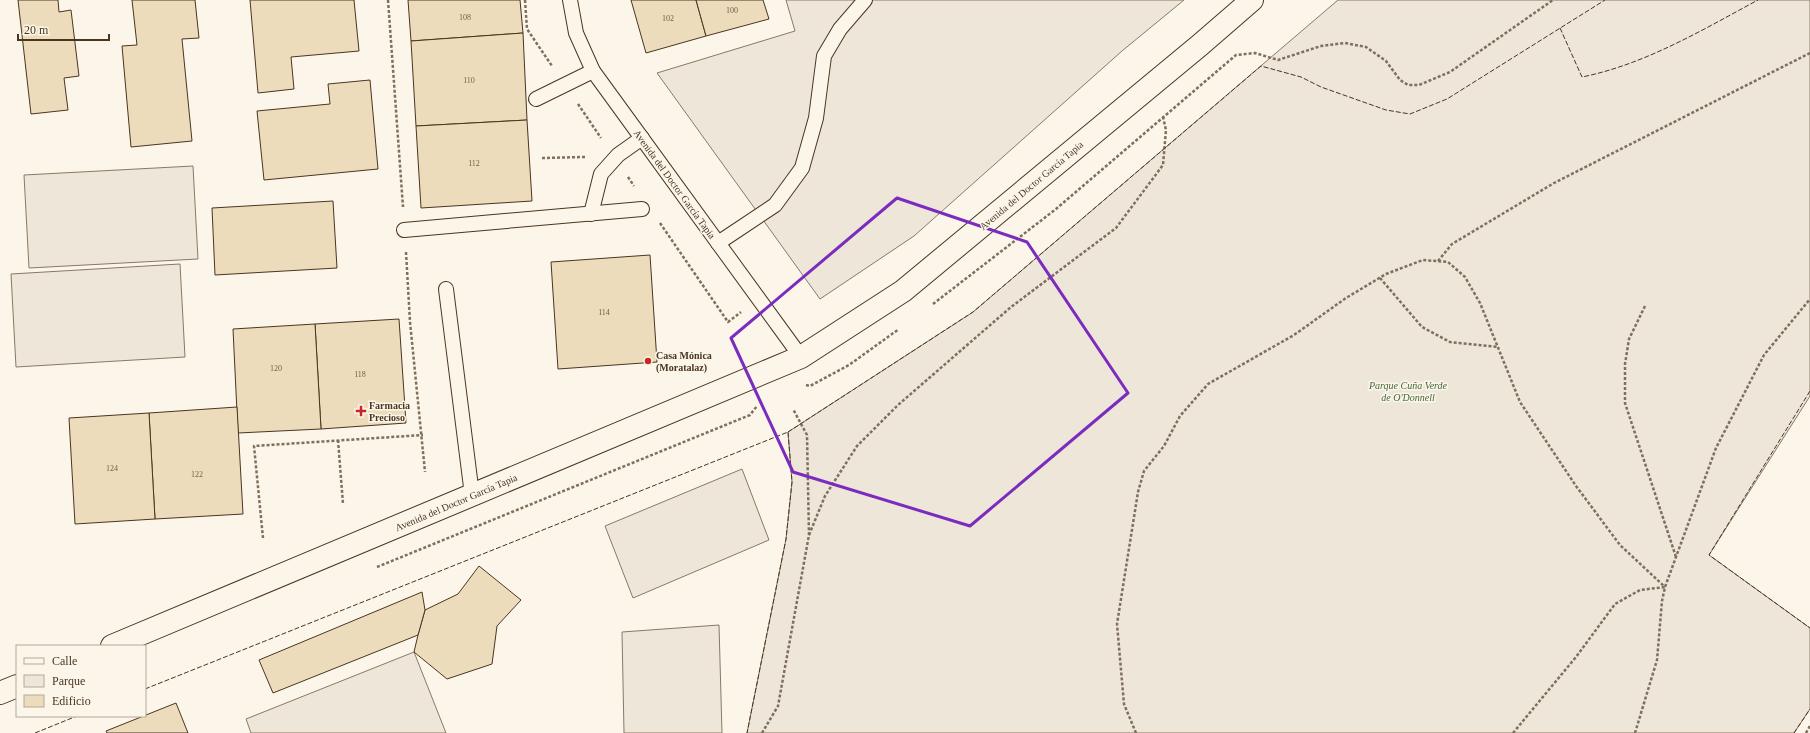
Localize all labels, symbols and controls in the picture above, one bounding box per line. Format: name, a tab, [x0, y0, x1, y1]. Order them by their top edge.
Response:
house number: 100	[726, 6, 738, 15]
house number: 108	[459, 13, 471, 22]
house number: 102	[662, 14, 674, 23]
scale bar	[18, 16, 109, 42]
text: 20 m	[24, 23, 49, 37]
house number: 110	[463, 76, 475, 85]
street label: Avenida del Doctor García Tapia	[631, 128, 718, 241]
street label: Avenida del Doctor García Tapia	[977, 138, 1086, 232]
house number: 112	[468, 159, 480, 168]
house number: 114	[598, 308, 610, 317]
place label: Casa Mónica (Moratalaz)	[656, 350, 712, 374]
marker: Casa Mónica (Moratalaz)	[643, 356, 653, 366]
house number: 120	[270, 364, 282, 373]
house number: 118	[354, 370, 366, 379]
park label: Parque Cuña Verde de O'Donnell	[1368, 380, 1448, 403]
place label: Farmacia Precioso	[369, 400, 410, 423]
marker: Farmacia Precioso	[356, 406, 366, 416]
house number: 124	[106, 464, 118, 473]
house number: 122	[191, 470, 203, 479]
street label: Avenida del Doctor García Tapia	[393, 471, 519, 533]
legend	[16, 645, 146, 717]
text: Calle	[52, 654, 77, 668]
text: Parque	[52, 674, 85, 688]
text: Edificio	[52, 694, 91, 708]

